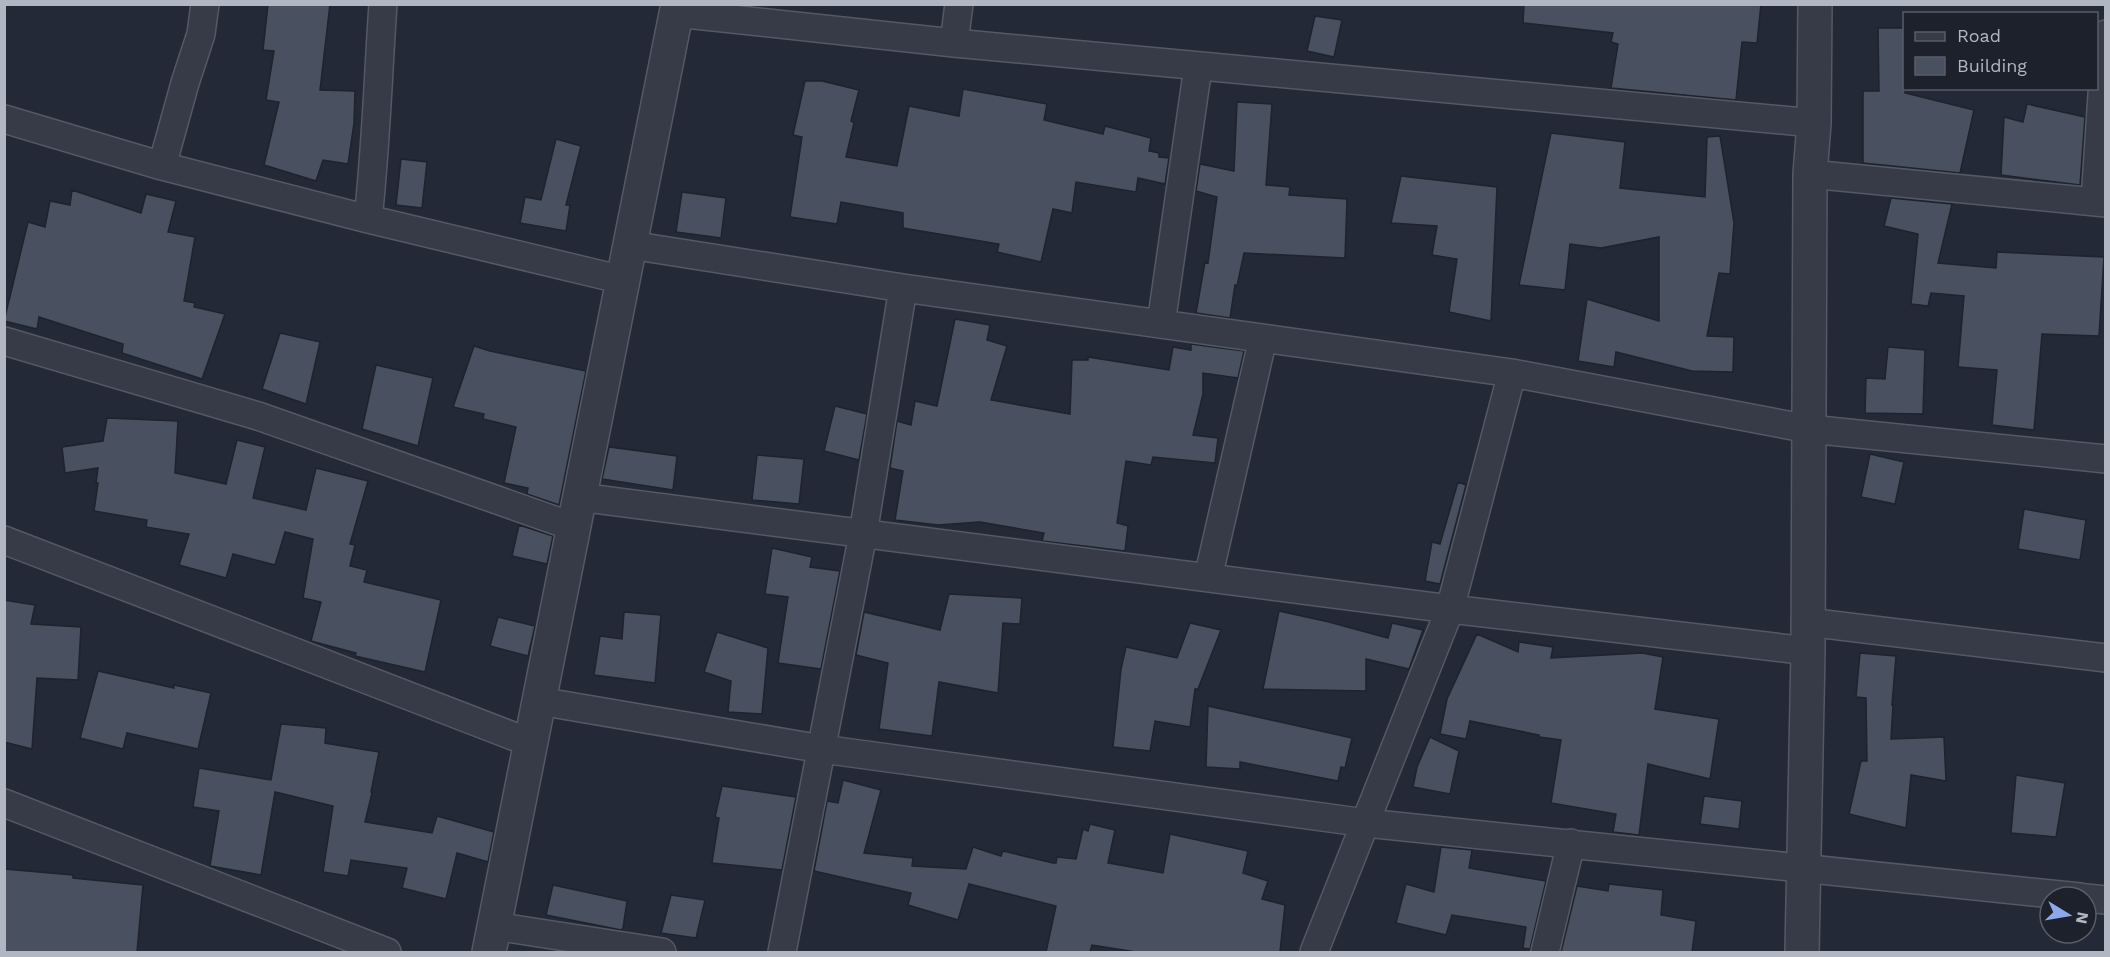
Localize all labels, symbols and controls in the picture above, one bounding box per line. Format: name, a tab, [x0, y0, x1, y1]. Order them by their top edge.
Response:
legend	[1903, 12, 2098, 90]
text: Road	[1957, 25, 2001, 46]
text: Building	[1957, 55, 2027, 76]
north arrow	[2038, 885, 2098, 945]
text: N	[2072, 910, 2093, 925]

